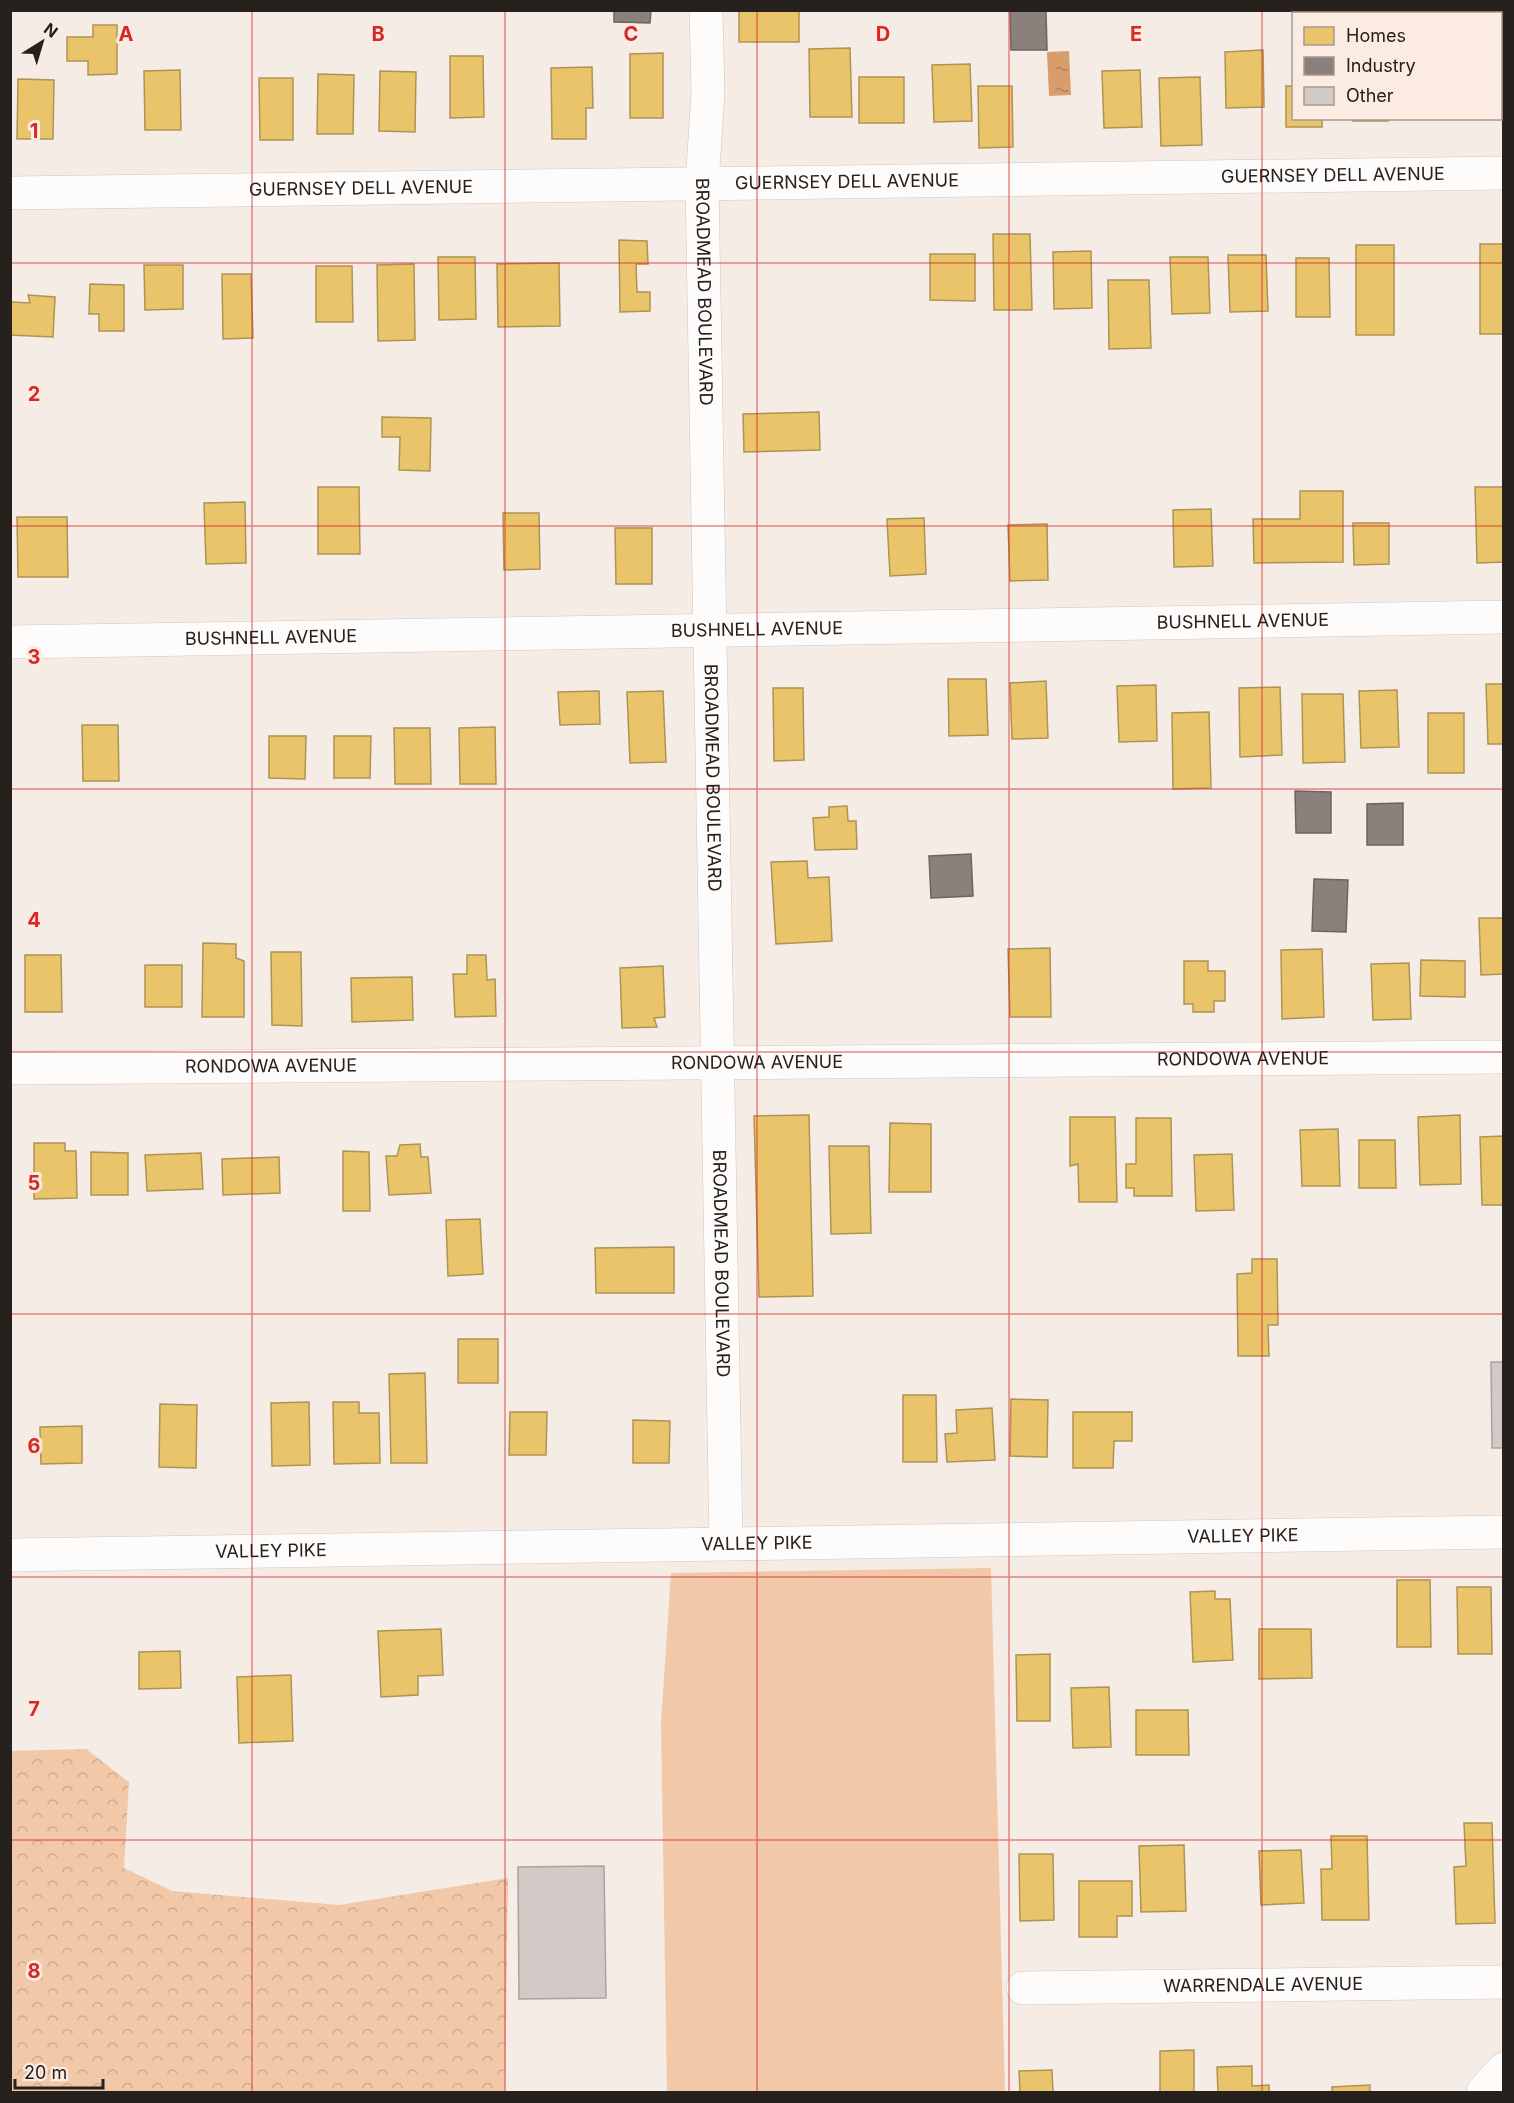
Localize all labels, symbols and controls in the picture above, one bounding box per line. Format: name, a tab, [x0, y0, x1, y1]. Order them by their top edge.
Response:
north arrow	[12, 12, 72, 72]
legend	[1292, 12, 1502, 120]
text: N	[40, 18, 62, 42]
text: A	[119, 22, 134, 46]
text: B	[371, 22, 385, 46]
text: C	[624, 22, 638, 46]
text: D	[876, 22, 890, 46]
text: E	[1130, 22, 1142, 46]
text: Homes	[1346, 25, 1406, 46]
text: Industry	[1346, 55, 1416, 76]
text: Other	[1346, 85, 1394, 106]
text: 1	[30, 119, 38, 143]
street label: GUERNSEY DELL AVENUE	[1221, 163, 1445, 187]
street label: GUERNSEY DELL AVENUE	[735, 169, 959, 193]
street label: GUERNSEY DELL AVENUE	[249, 176, 473, 200]
street label: BROADMEAD BOULEVARD	[692, 178, 717, 406]
text: 2	[28, 382, 40, 406]
street label: BUSHNELL AVENUE	[1157, 609, 1329, 633]
street label: BUSHNELL AVENUE	[671, 617, 843, 641]
street label: BUSHNELL AVENUE	[185, 625, 357, 649]
text: 3	[28, 645, 40, 669]
street label: BROADMEAD BOULEVARD	[700, 664, 725, 892]
text: 4	[27, 908, 41, 932]
street label: RONDOWA AVENUE	[1157, 1047, 1329, 1070]
street label: RONDOWA AVENUE	[671, 1051, 843, 1073]
street label: RONDOWA AVENUE	[185, 1054, 357, 1077]
street label: BROADMEAD BOULEVARD	[709, 1150, 734, 1378]
text: 5	[28, 1171, 40, 1195]
text: 6	[28, 1434, 41, 1458]
street label: VALLEY PIKE	[1187, 1524, 1299, 1547]
street label: VALLEY PIKE	[701, 1532, 813, 1554]
street label: VALLEY PIKE	[215, 1539, 327, 1562]
text: 7	[28, 1697, 40, 1721]
text: 8	[27, 1959, 41, 1983]
street label: WARRENDALE AVENUE	[1163, 1973, 1363, 1996]
scale bar	[15, 2052, 104, 2090]
text: 20 m	[24, 2062, 67, 2083]

